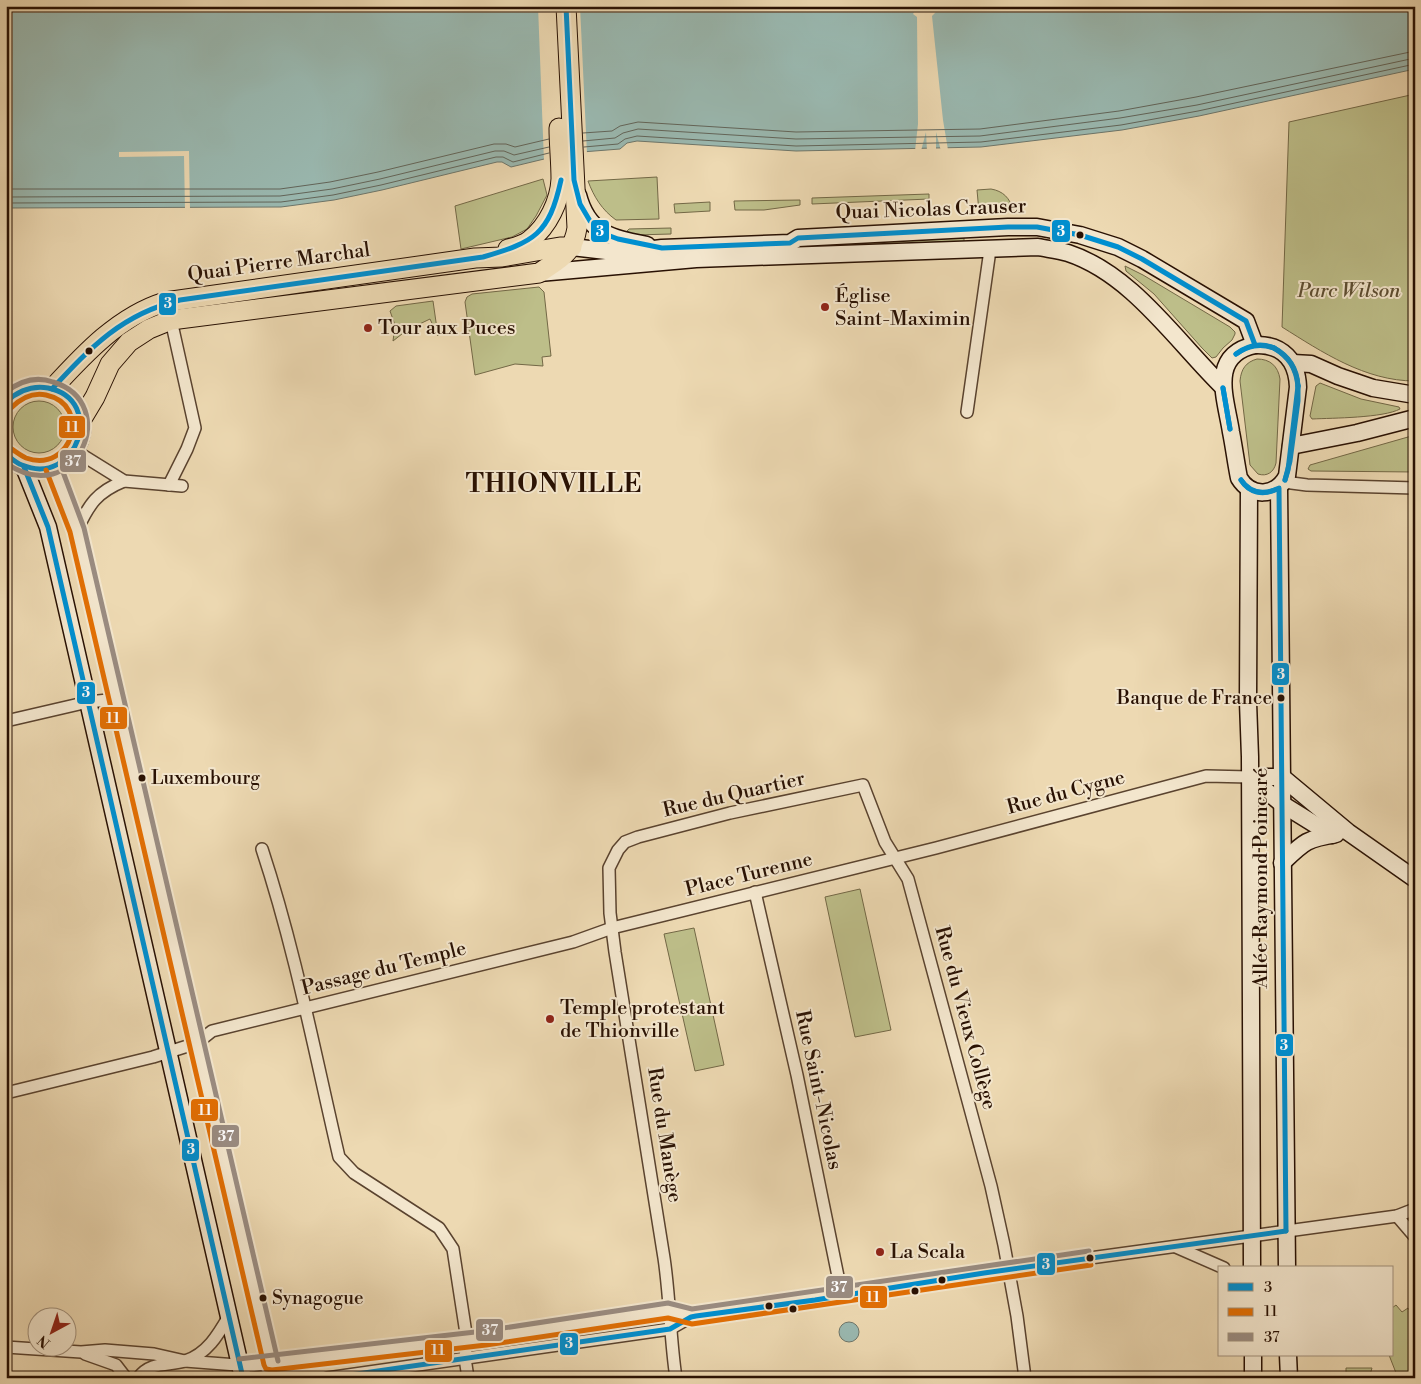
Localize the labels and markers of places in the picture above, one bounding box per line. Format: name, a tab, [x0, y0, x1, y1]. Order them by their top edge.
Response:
unlabelled marker	[1075, 230, 1085, 240]
place label: Église Saint-Maximin	[835, 283, 971, 332]
marker: Église Saint-Maximin	[819, 301, 831, 313]
place label: Tour aux Puces	[378, 316, 516, 341]
marker: Tour aux Puces	[362, 322, 374, 334]
unlabelled marker	[84, 346, 94, 356]
place label: Banque de France	[1116, 686, 1272, 710]
marker: Banque de France	[1276, 693, 1286, 703]
place label: Luxembourg	[151, 766, 260, 790]
marker: Luxembourg	[137, 773, 147, 783]
place label: Temple protestant de Thionville	[560, 996, 725, 1044]
marker: Temple protestant de Thionville	[544, 1013, 556, 1025]
place label: La Scala	[890, 1240, 966, 1265]
marker: La Scala	[874, 1246, 886, 1258]
unlabelled marker	[1085, 1253, 1095, 1263]
unlabelled marker	[937, 1275, 947, 1285]
place label: Synagogue	[272, 1286, 364, 1310]
unlabelled marker	[910, 1286, 920, 1296]
marker: Synagogue	[258, 1293, 268, 1303]
unlabelled marker	[764, 1301, 774, 1311]
unlabelled marker	[788, 1304, 798, 1314]

